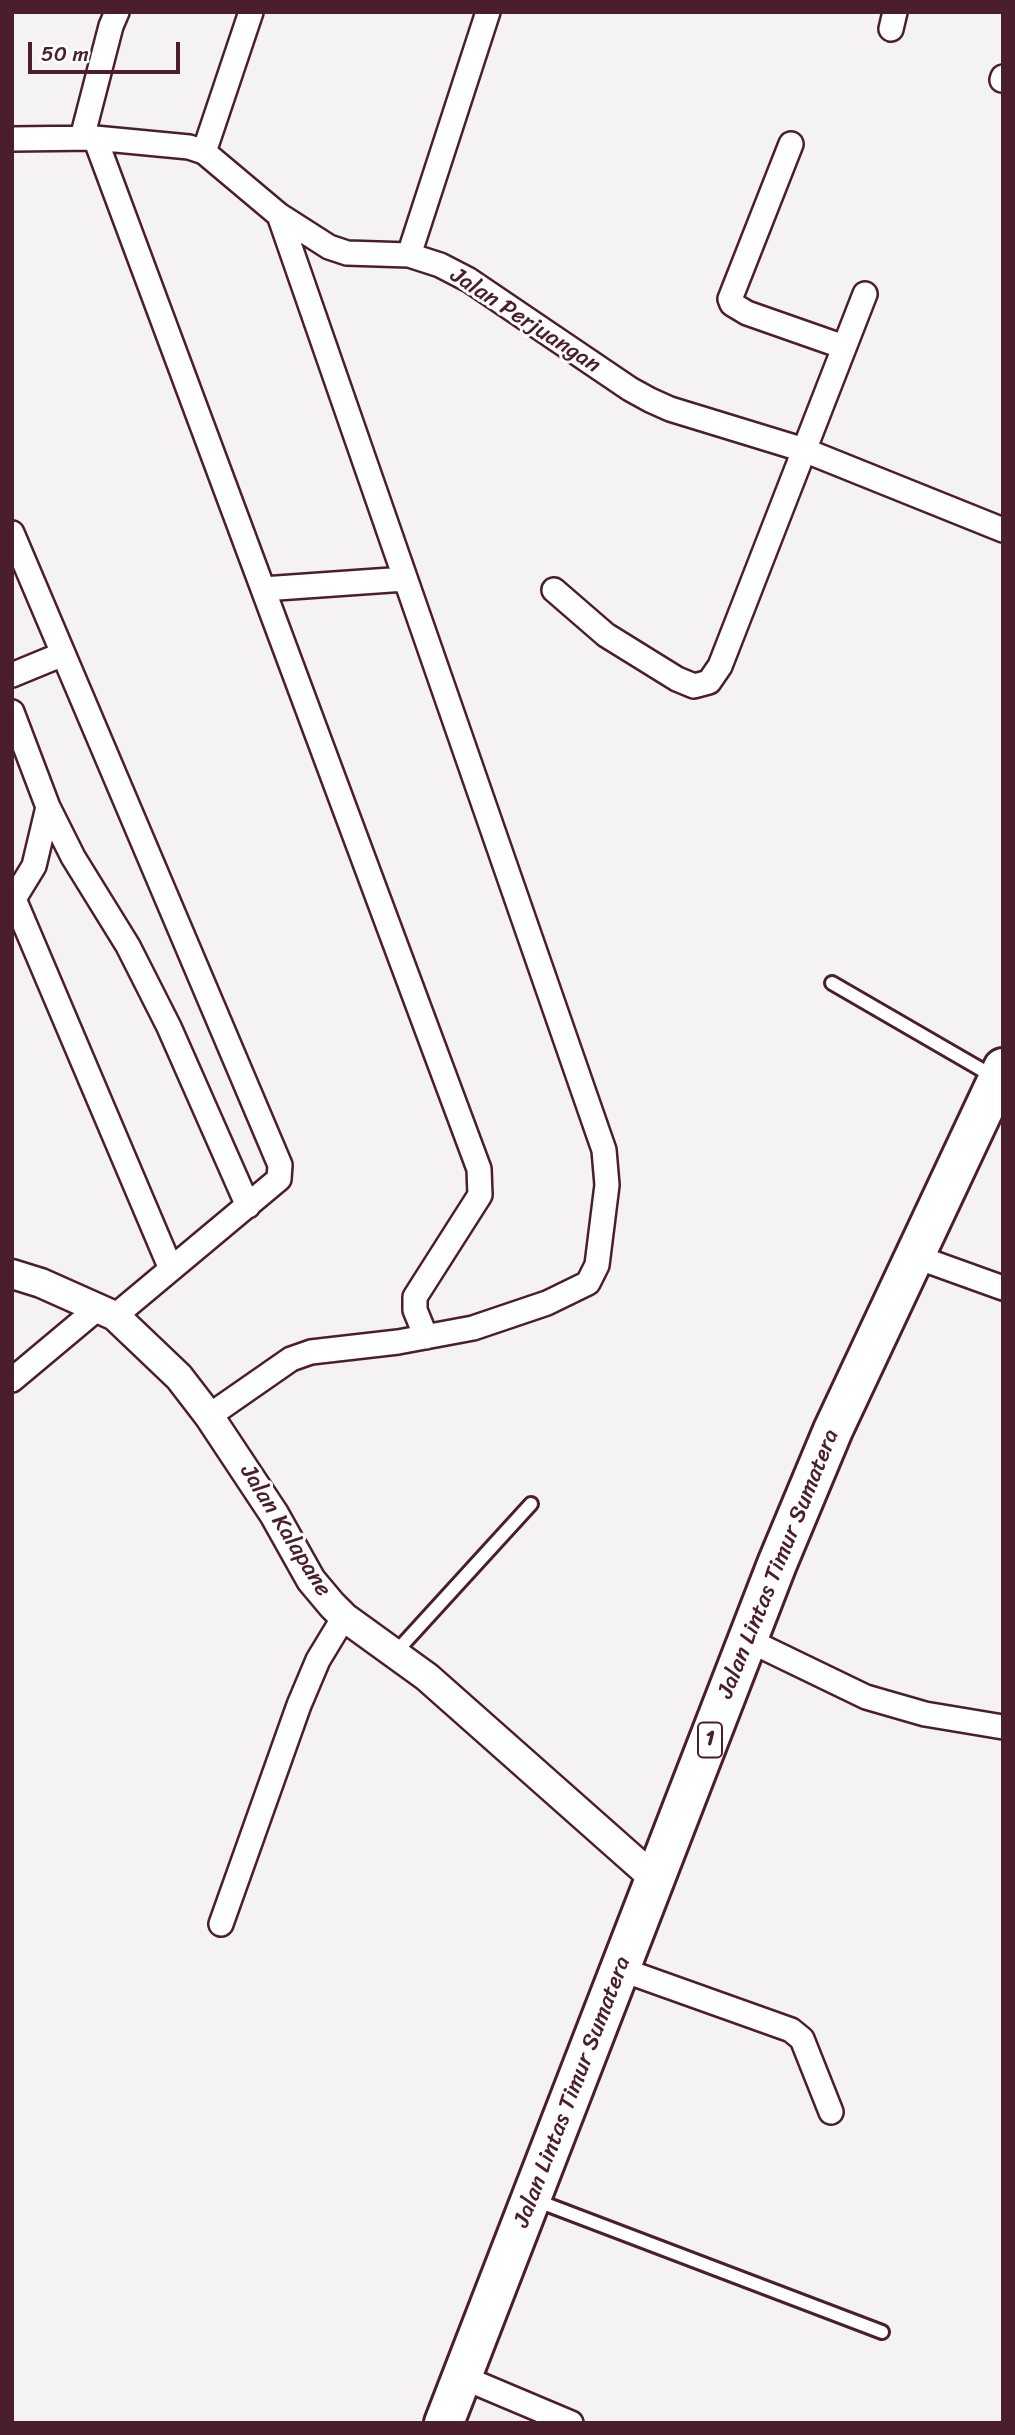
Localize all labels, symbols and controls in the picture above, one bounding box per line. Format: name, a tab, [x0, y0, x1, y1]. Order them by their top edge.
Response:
scale bar	[32, 28, 184, 72]
text: 50 m	[41, 35, 89, 73]
street label: Jalan Perjuangan	[445, 262, 605, 380]
street label: Jalan Lintas Timur Sumatera	[712, 1425, 846, 1703]
street label: Jalan Kalapane	[233, 1460, 337, 1602]
road number: 1	[698, 1722, 722, 1758]
street label: Jalan Lintas Timur Sumatera	[509, 1953, 637, 2231]

